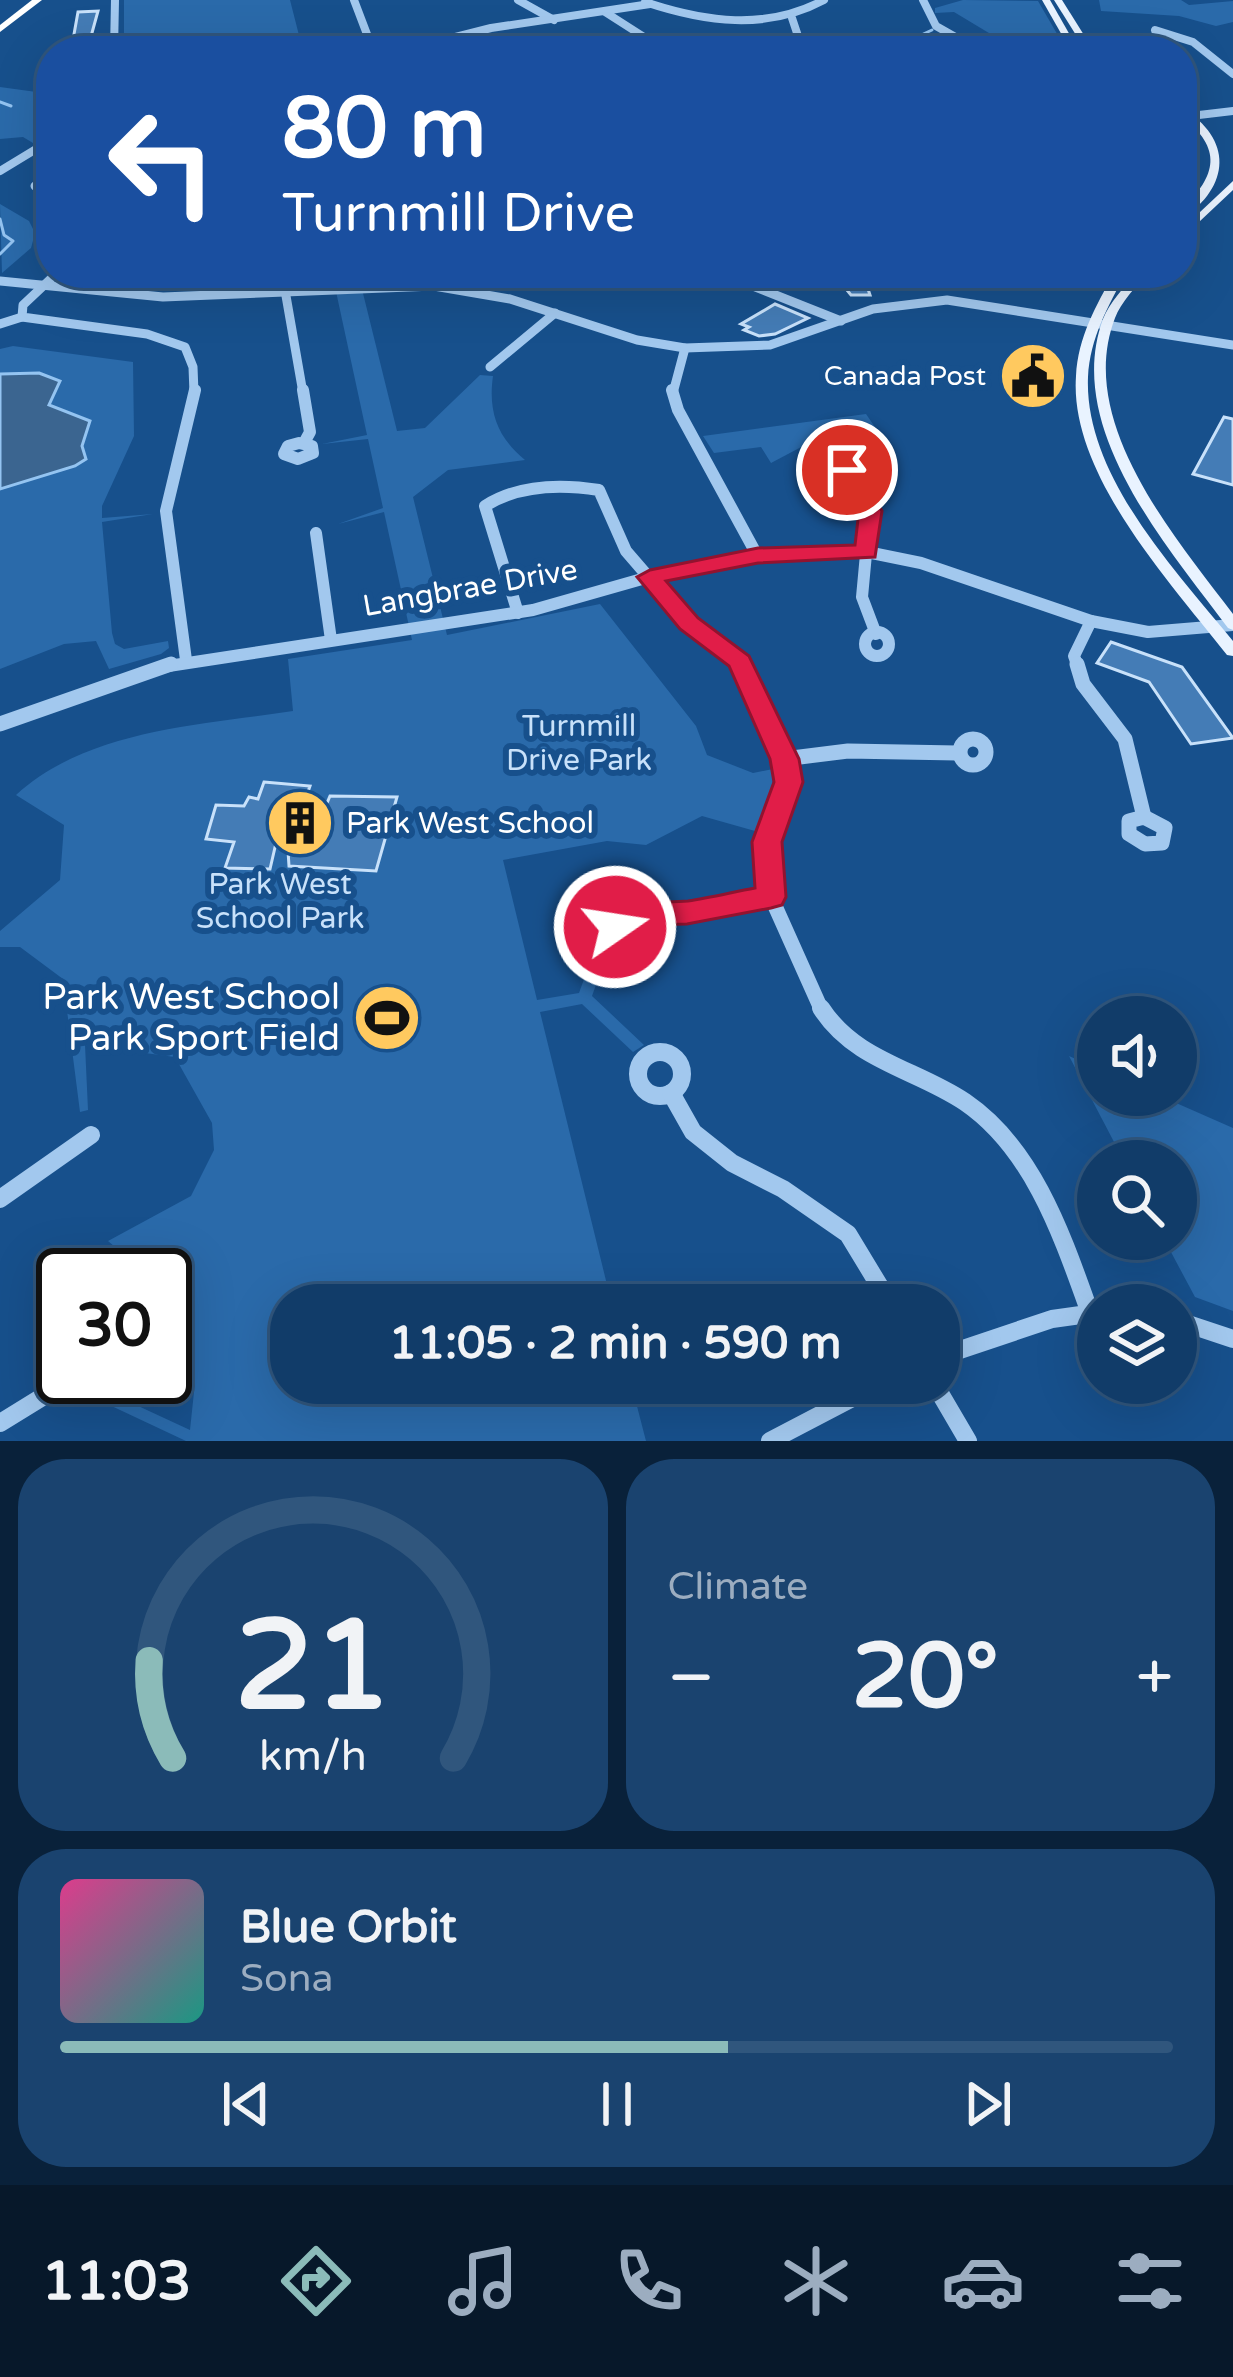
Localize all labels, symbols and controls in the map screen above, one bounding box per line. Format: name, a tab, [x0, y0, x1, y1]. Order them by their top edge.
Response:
text: 80 m	[282, 79, 486, 180]
icon: left	[84, 84, 240, 240]
text: Turnmill Drive	[282, 181, 635, 246]
public building icon: Canada Post	[998, 341, 1068, 411]
place label: Canada Post	[824, 360, 986, 393]
pin	[796, 419, 898, 521]
icon: arrive	[814, 437, 880, 503]
street label: Langbrae Drive	[360, 551, 580, 625]
park label: Turnmill Drive Park	[506, 708, 652, 779]
building icon: Park West School	[265, 788, 335, 858]
place label: Park West School	[346, 805, 594, 842]
position arrow	[552, 864, 678, 990]
park label: Park West School Park	[196, 866, 364, 937]
place label: Park West School Park Sport Field	[42, 976, 340, 1060]
sports icon: Park West School Park Sport Field	[352, 983, 422, 1053]
map controls	[1077, 996, 1197, 1404]
button: sound	[1077, 996, 1197, 1116]
button: search	[1077, 1140, 1197, 1260]
speed limit sign: 30	[36, 1248, 192, 1404]
button: layers	[1077, 1284, 1197, 1404]
text: 11:05 · 2 min · 590 m	[389, 1317, 841, 1371]
text: Climate	[668, 1563, 808, 1610]
text: 21	[234, 1592, 391, 1743]
text: 20°	[852, 1623, 999, 1732]
text: −	[668, 1638, 715, 1718]
text: +	[1136, 1638, 1173, 1718]
text: km/h	[259, 1731, 367, 1782]
text: Blue Orbit	[240, 1901, 457, 1955]
text: Sona	[240, 1955, 333, 2002]
icon: previous	[213, 2071, 279, 2137]
icon: pause	[584, 2071, 650, 2137]
icon: next	[955, 2071, 1021, 2137]
icon: directions	[274, 2239, 358, 2323]
icon: music	[441, 2239, 525, 2323]
icon: phone	[607, 2239, 691, 2323]
icon: climate	[774, 2239, 858, 2323]
icon: car	[941, 2239, 1025, 2323]
icon: filters	[1108, 2239, 1192, 2323]
text: 11:03	[41, 2249, 191, 2314]

